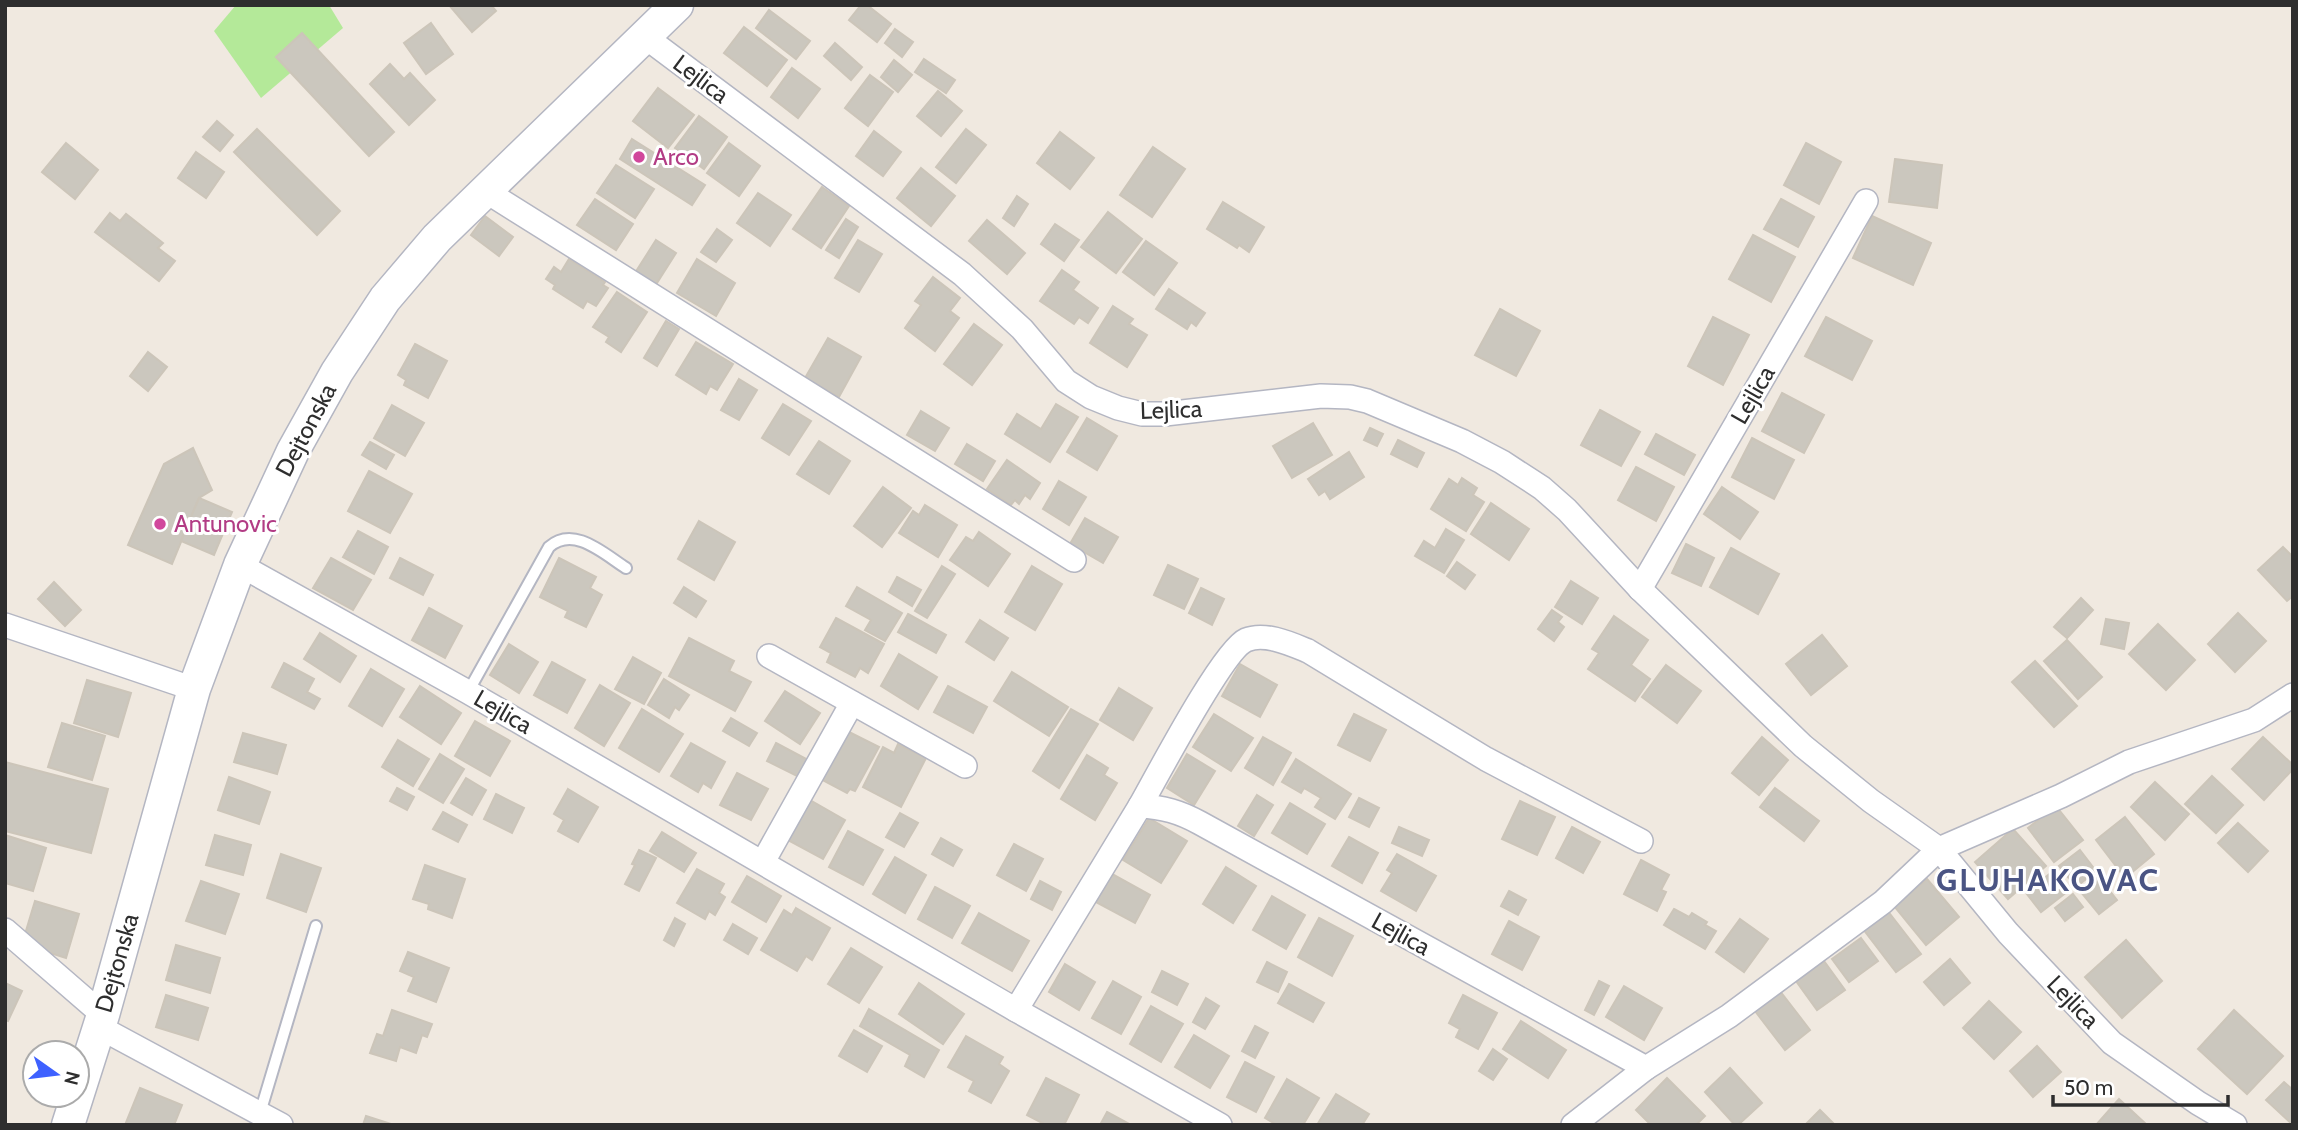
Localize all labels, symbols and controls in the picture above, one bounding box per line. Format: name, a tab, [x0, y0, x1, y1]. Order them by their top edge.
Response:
street label: Lejlica	[668, 48, 735, 109]
place label: Arco	[653, 142, 699, 171]
marker: Arco	[631, 149, 647, 165]
street label: Lejlica	[1724, 360, 1781, 429]
street label: Dejtonska	[269, 378, 342, 481]
street label: Lejlica	[1139, 394, 1203, 425]
place label: Antunovic	[174, 509, 277, 538]
marker: Antunovic	[152, 516, 168, 532]
street label: Lejlica	[469, 683, 538, 740]
district label: GLUHAKOVAC	[1936, 860, 2160, 899]
street label: Lejlica	[1367, 906, 1436, 962]
street label: Dejtonska	[89, 910, 145, 1016]
street label: Lejlica	[2041, 969, 2106, 1034]
north arrow	[21, 1039, 91, 1109]
scale bar	[2053, 1064, 2228, 1108]
text: N	[59, 1069, 85, 1087]
text: 50 m	[2064, 1075, 2113, 1100]

